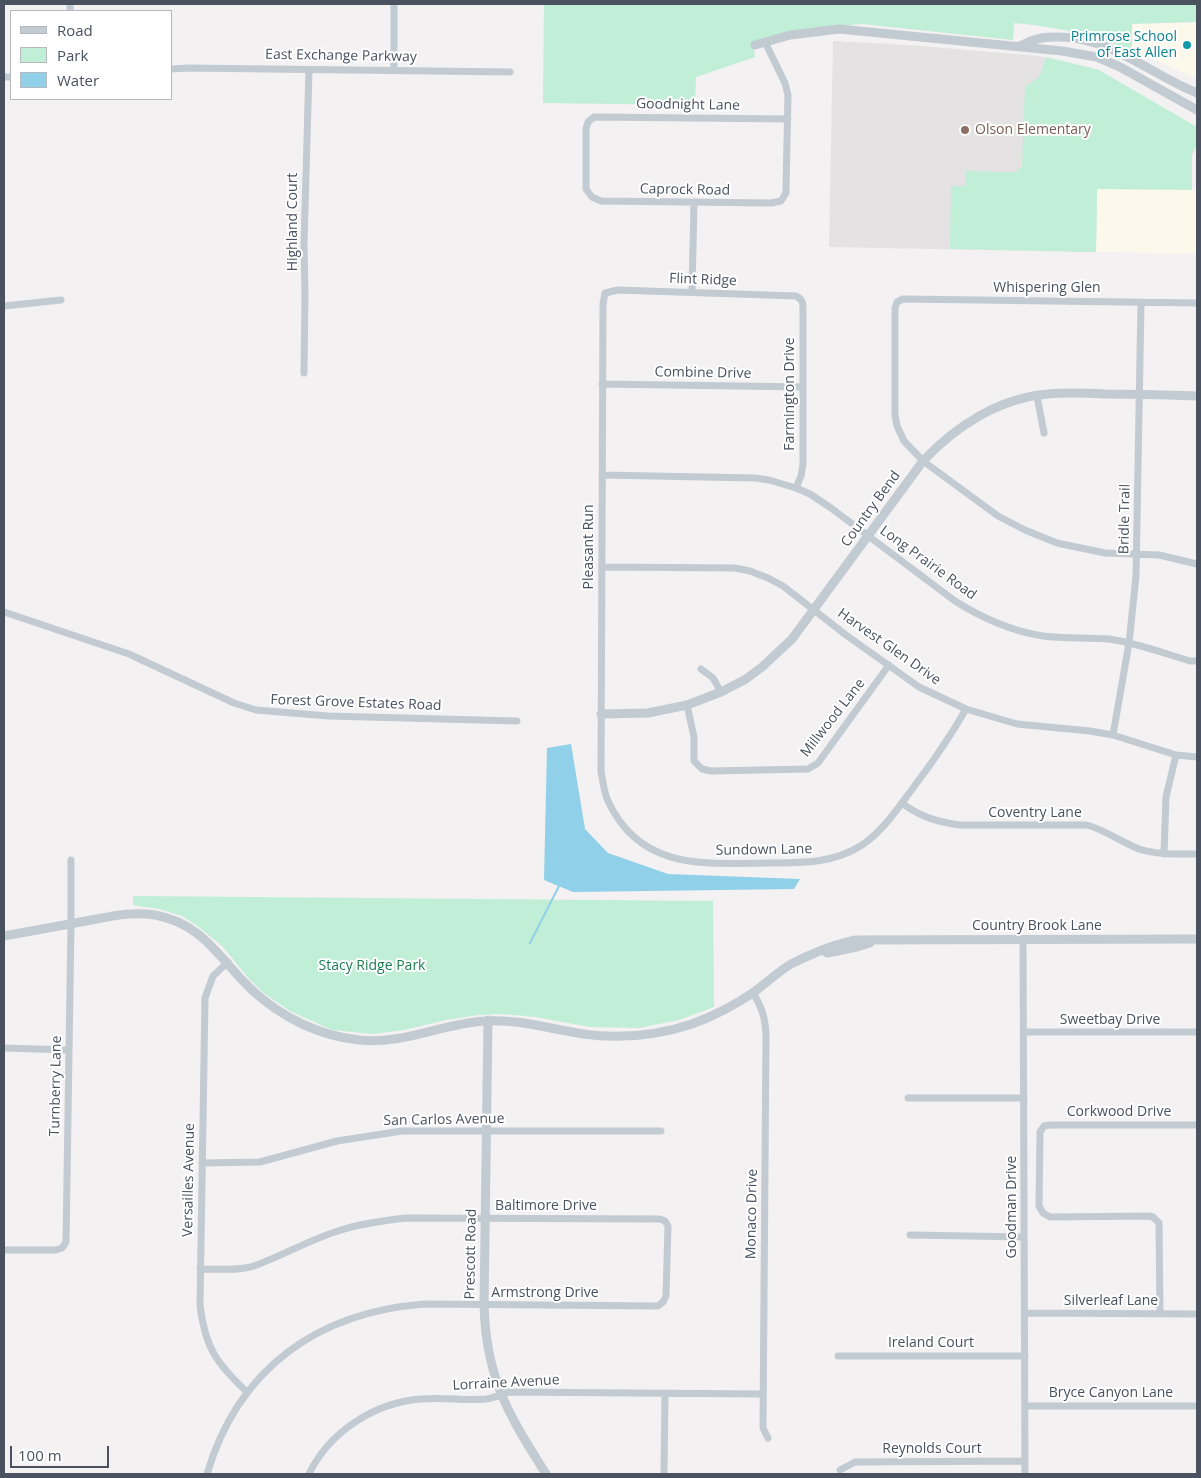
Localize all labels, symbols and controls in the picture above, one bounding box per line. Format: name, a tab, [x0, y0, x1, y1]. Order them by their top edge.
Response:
legend	[10, 10, 172, 100]
text: Road	[57, 20, 93, 40]
place label: Primrose School of East Allen	[1071, 29, 1177, 62]
marker: Primrose School of East Allen	[1181, 39, 1193, 51]
text: Park	[57, 45, 88, 65]
street label: East Exchange Parkway	[265, 46, 417, 66]
text: Water	[57, 70, 99, 90]
street label: Goodnight Lane	[636, 96, 740, 114]
place label: Olson Elementary	[975, 122, 1091, 138]
marker: Olson Elementary	[959, 124, 971, 136]
street label: Highland Court	[285, 173, 301, 271]
street label: Caprock Road	[640, 181, 730, 199]
street label: Flint Ridge	[669, 270, 737, 290]
street label: Whispering Glen	[993, 280, 1101, 296]
street label: Farmington Drive	[782, 337, 798, 451]
street label: Combine Drive	[655, 364, 751, 382]
street label: Country Bend	[838, 468, 904, 550]
street label: Bridle Trail	[1116, 484, 1134, 554]
street label: Pleasant Run	[581, 504, 597, 590]
street label: Long Prairie Road	[876, 522, 980, 604]
street label: Harvest Glen Drive	[834, 605, 944, 689]
street label: Millwood Lane	[797, 676, 869, 760]
street label: Forest Grove Estates Road	[270, 692, 442, 714]
street label: Coventry Lane	[988, 805, 1082, 821]
street label: Sundown Lane	[716, 841, 812, 859]
street label: Country Brook Lane	[972, 918, 1102, 934]
park label: Stacy Ridge Park	[319, 958, 425, 974]
street label: Sweetbay Drive	[1060, 1012, 1160, 1028]
street label: Turnberry Lane	[47, 1036, 65, 1136]
street label: Corkwood Drive	[1067, 1104, 1171, 1120]
street label: San Carlos Avenue	[383, 1111, 505, 1129]
street label: Versailles Avenue	[180, 1123, 198, 1237]
street label: Goodman Drive	[1004, 1156, 1020, 1258]
street label: Monaco Drive	[743, 1169, 761, 1259]
street label: Baltimore Drive	[495, 1198, 597, 1214]
street label: Prescott Road	[462, 1208, 480, 1300]
street label: Armstrong Drive	[491, 1285, 599, 1301]
street label: Silverleaf Lane	[1064, 1293, 1158, 1309]
street label: Ireland Court	[888, 1335, 974, 1351]
street label: Lorraine Avenue	[452, 1372, 560, 1394]
street label: Bryce Canyon Lane	[1049, 1385, 1173, 1401]
scale bar	[12, 1436, 111, 1468]
street label: Reynolds Court	[882, 1441, 982, 1457]
text: 100 m	[18, 1445, 62, 1465]

